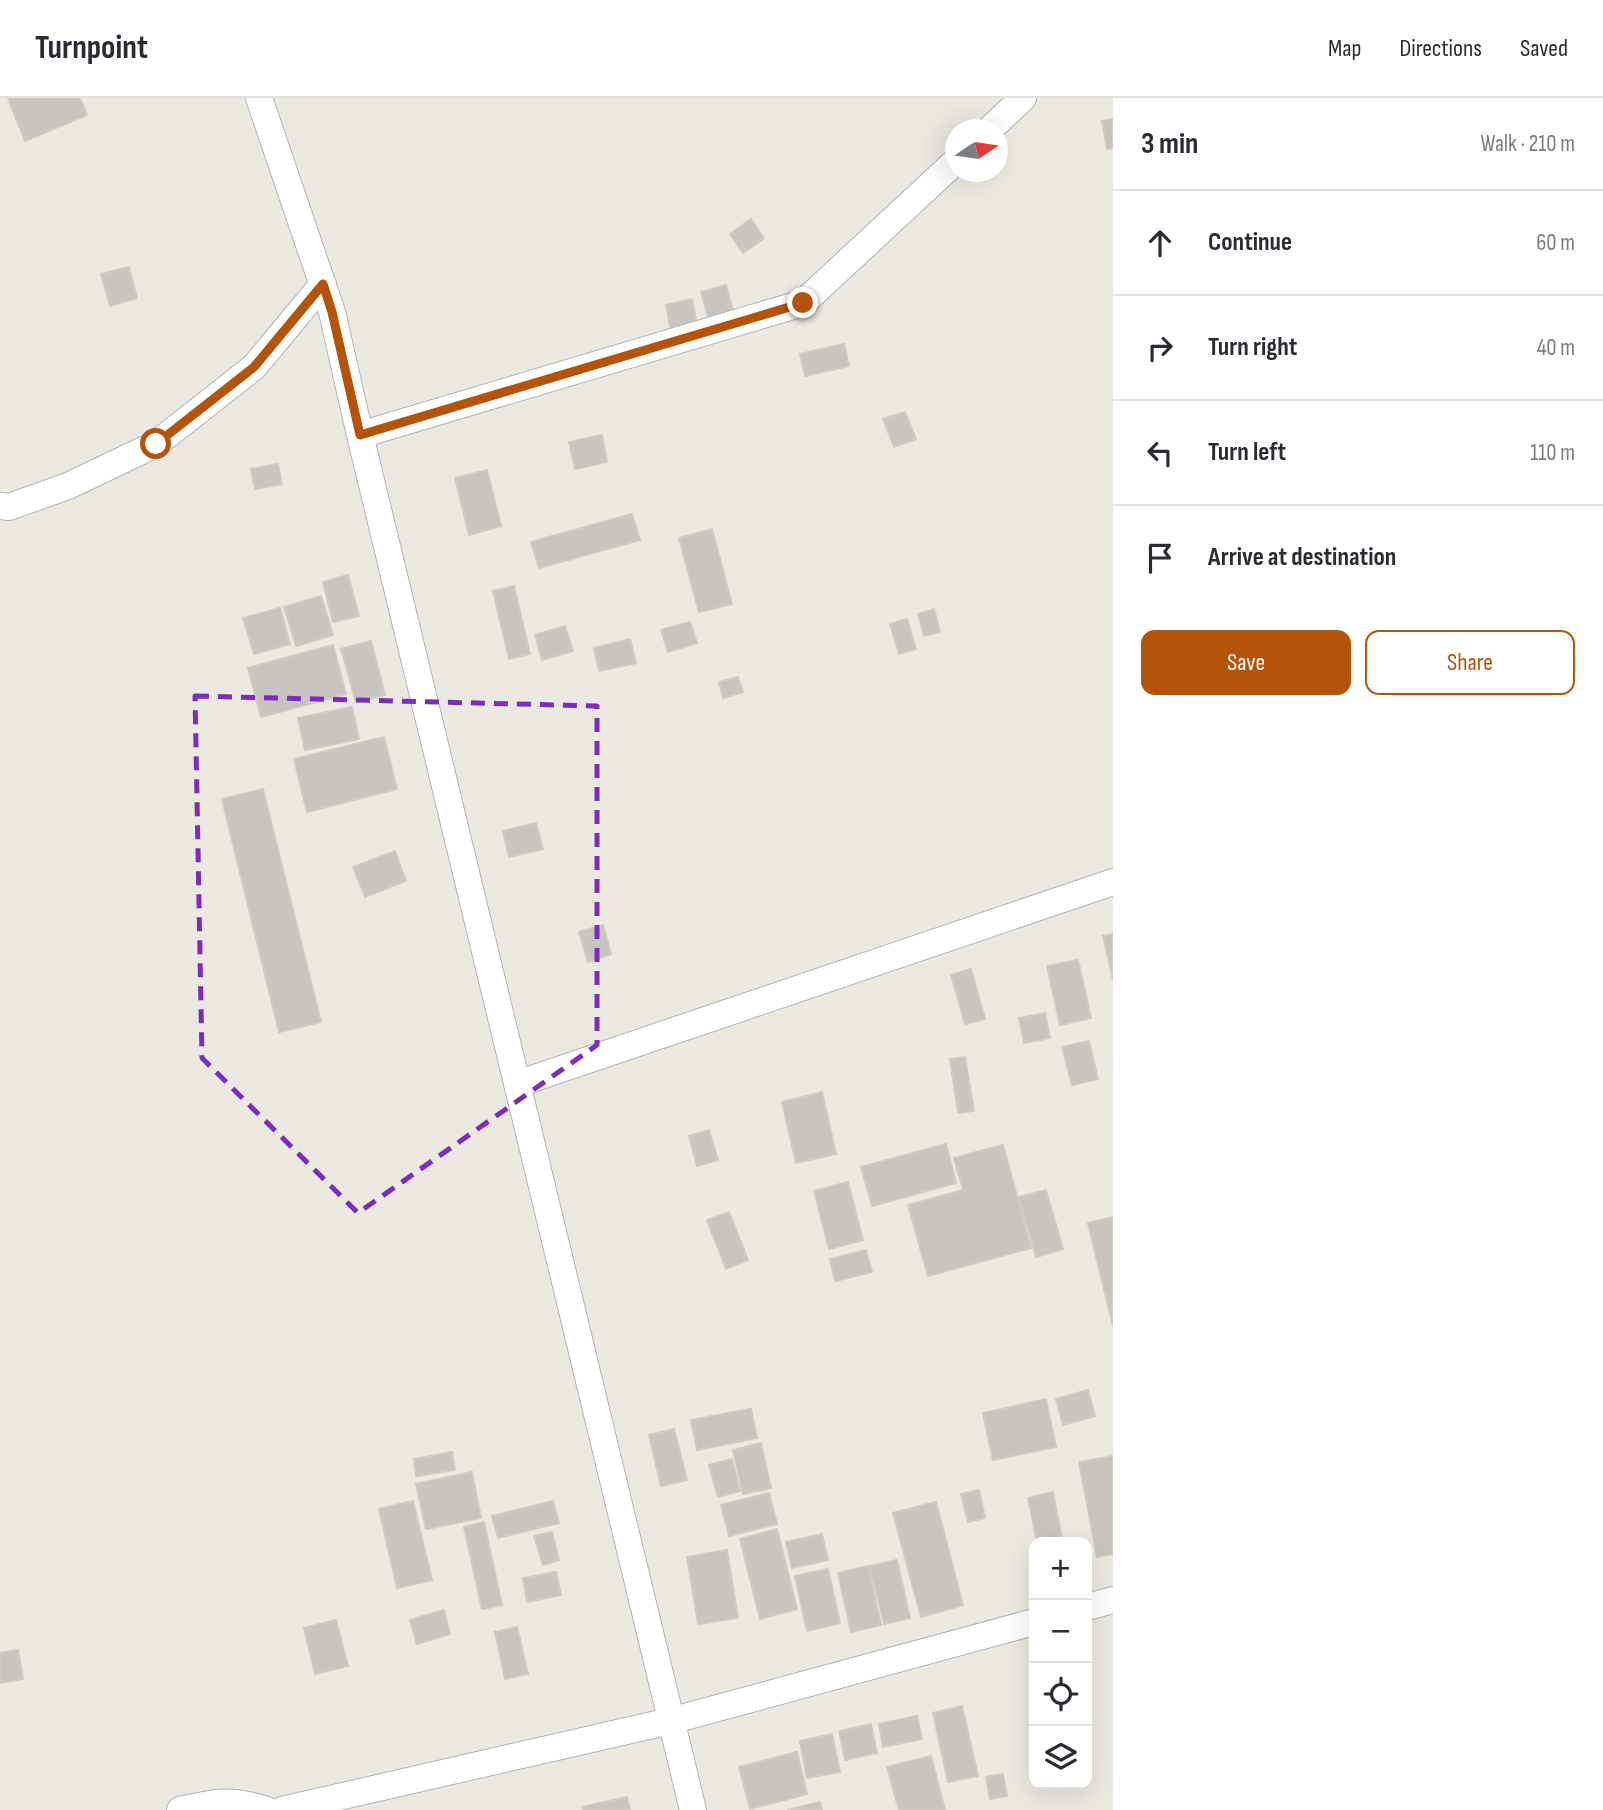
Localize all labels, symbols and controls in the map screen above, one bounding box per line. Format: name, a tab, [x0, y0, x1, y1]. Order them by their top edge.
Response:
text: Turnpoint	[35, 28, 148, 68]
text: Map	[1328, 34, 1361, 63]
text: Directions	[1399, 34, 1482, 63]
text: Saved	[1520, 34, 1568, 63]
north arrow	[945, 119, 1008, 182]
text: 3 min	[1141, 126, 1198, 162]
text: Walk · 210 m	[1481, 130, 1575, 158]
icon: ahead	[1141, 224, 1179, 262]
text: Continue	[1208, 227, 1292, 258]
text: 60 m	[1536, 229, 1575, 257]
route end	[787, 287, 818, 318]
icon: right	[1141, 329, 1179, 367]
text: Turn right	[1208, 332, 1297, 363]
text: 40 m	[1537, 334, 1575, 362]
route start	[140, 428, 171, 459]
icon: left	[1141, 434, 1179, 472]
text: Turn left	[1208, 437, 1286, 468]
text: 110 m	[1530, 439, 1575, 467]
icon: arrive	[1141, 539, 1179, 577]
text: Arrive at destination	[1208, 542, 1396, 573]
button: Save	[1141, 630, 1351, 695]
button: Share	[1365, 630, 1575, 695]
map controls	[1029, 1537, 1092, 1789]
button: +	[1029, 1537, 1092, 1600]
button: −	[1029, 1600, 1092, 1663]
button: locate	[1029, 1663, 1092, 1726]
button: layers	[1029, 1726, 1092, 1789]

